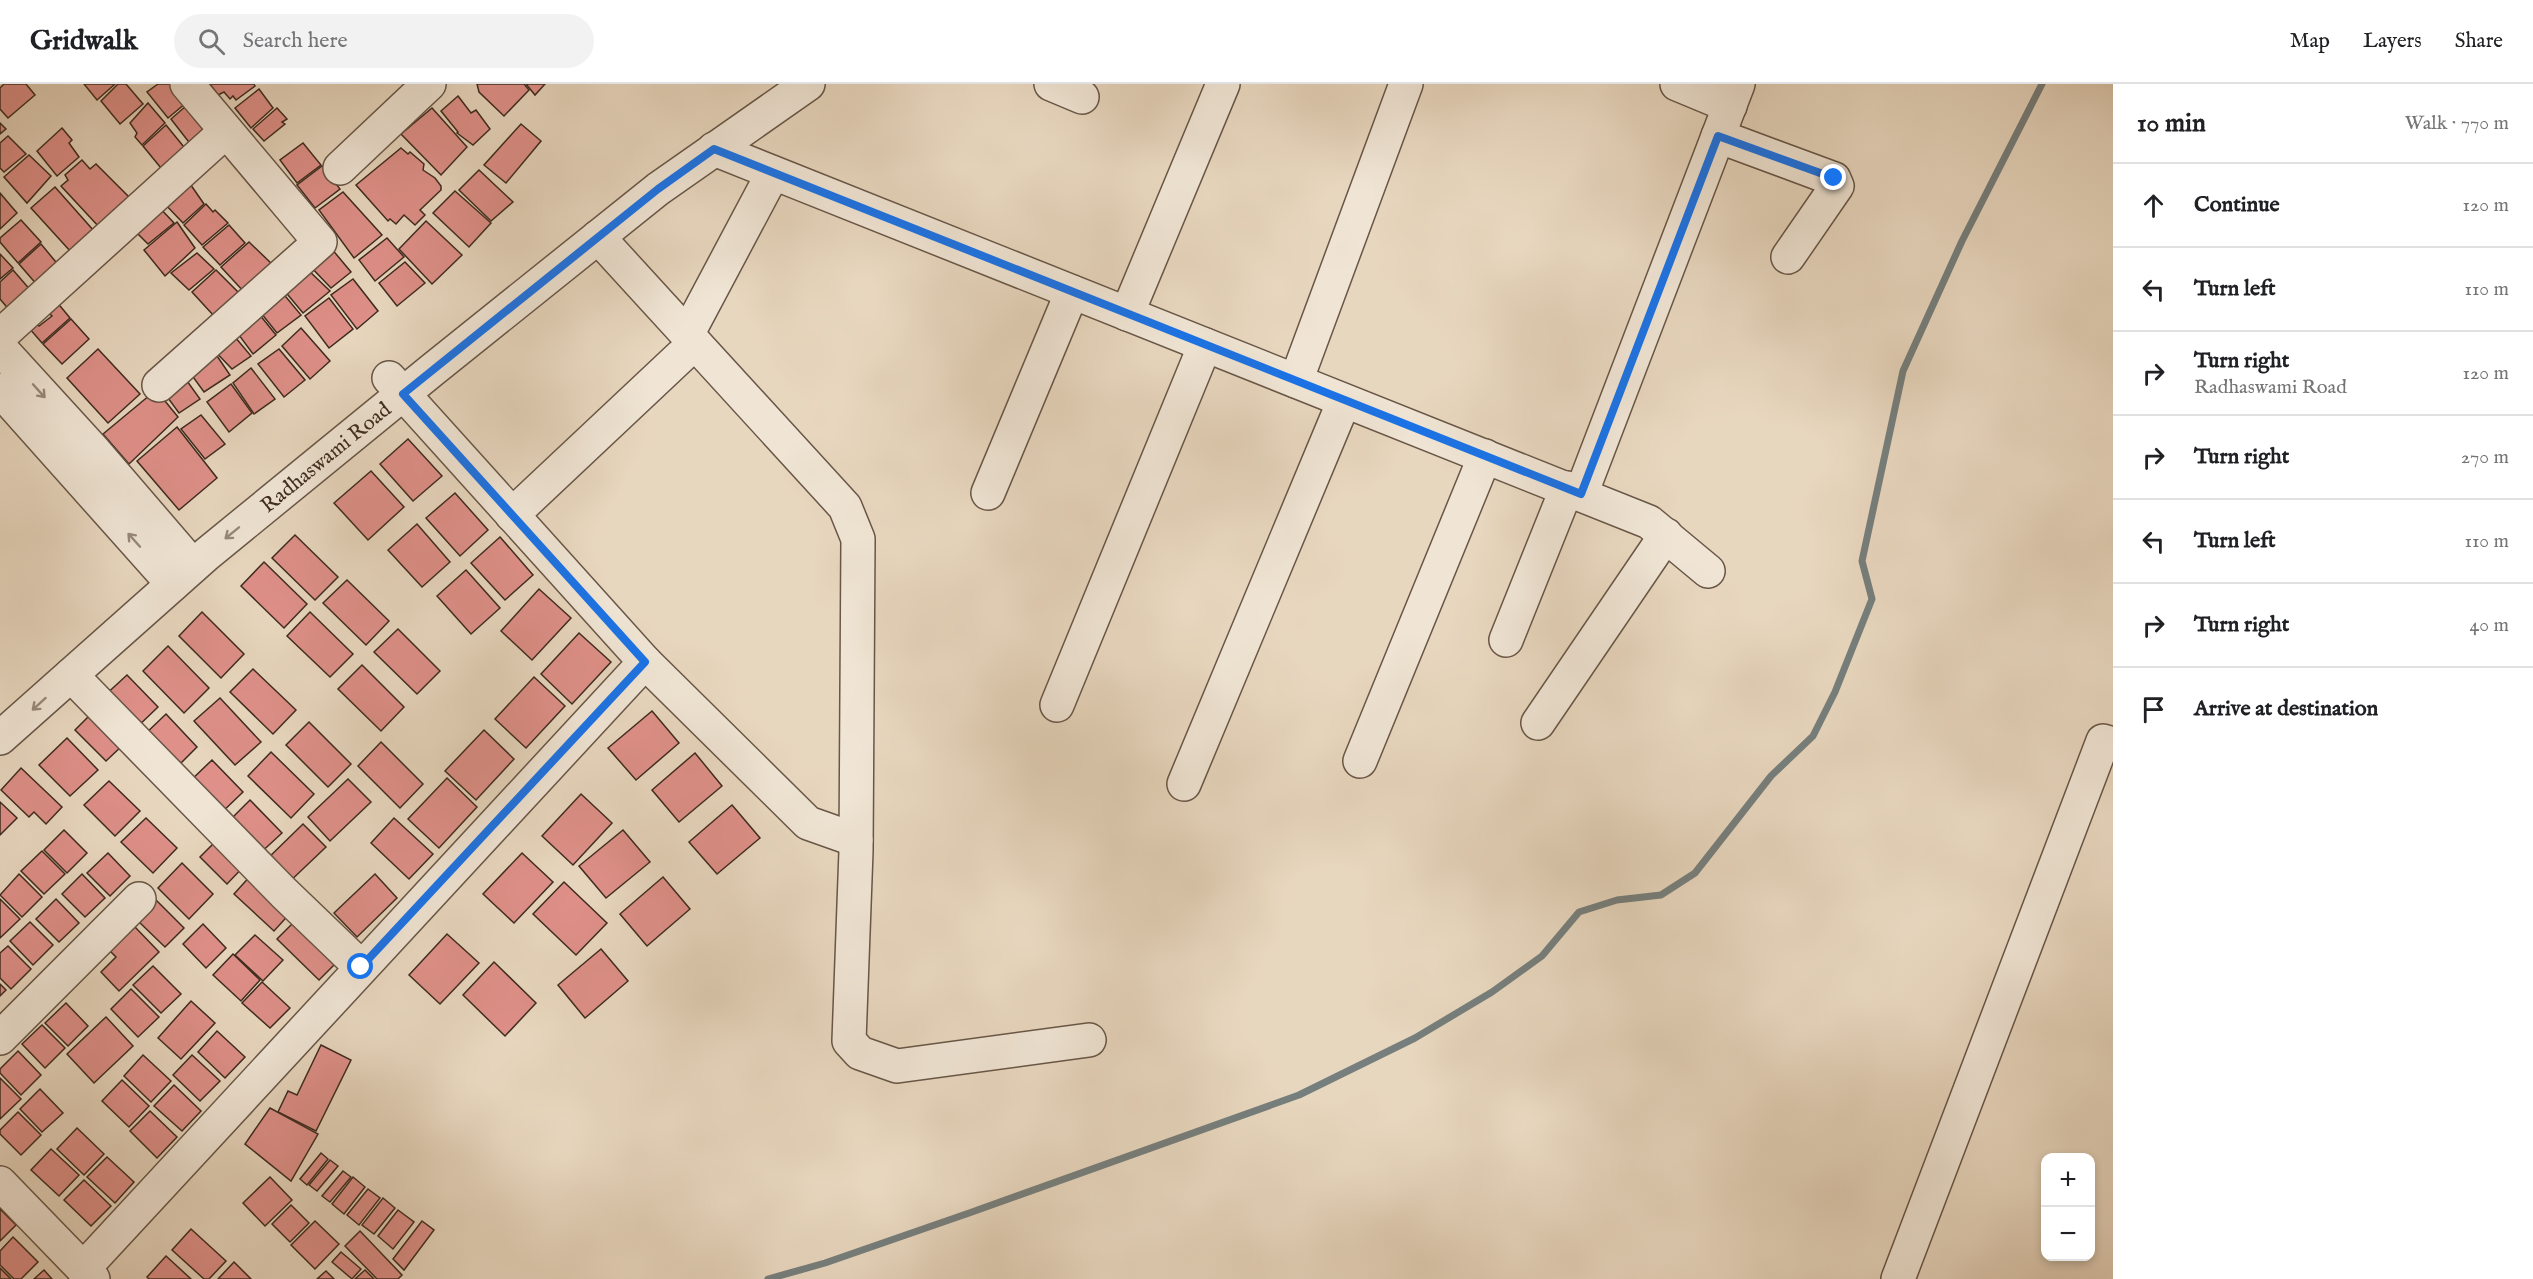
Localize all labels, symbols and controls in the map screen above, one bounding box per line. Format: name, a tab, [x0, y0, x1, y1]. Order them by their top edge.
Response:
search box	[174, 14, 594, 68]
text: Gridwalk	[30, 24, 138, 59]
icon: search	[195, 25, 228, 58]
text: Search here	[243, 27, 348, 55]
text: Map	[2290, 28, 2330, 55]
text: Layers	[2363, 28, 2422, 55]
text: Share	[2455, 28, 2503, 55]
text: 10 min	[2137, 107, 2206, 140]
text: Walk · 770 m	[2405, 111, 2509, 136]
route end	[1820, 164, 1846, 190]
icon: ahead	[2137, 189, 2170, 222]
text: Continue	[2194, 191, 2280, 219]
text: 120 m	[2463, 193, 2509, 218]
icon: left	[2137, 273, 2170, 306]
text: Turn left	[2194, 275, 2276, 303]
text: 110 m	[2465, 277, 2509, 302]
text: Turn right	[2194, 347, 2289, 375]
icon: right	[2137, 357, 2170, 390]
text: 120 m	[2463, 361, 2509, 386]
text: Radhaswami Road	[2194, 375, 2347, 400]
one-way arrow	[32, 383, 46, 398]
street label: Radhaswami Road	[256, 397, 398, 520]
icon: right	[2137, 441, 2170, 474]
text: Turn right	[2194, 443, 2289, 471]
text: 270 m	[2461, 445, 2509, 470]
icon: left	[2137, 525, 2170, 558]
one-way arrow	[225, 527, 241, 540]
text: Turn left	[2194, 527, 2276, 555]
text: 110 m	[2465, 529, 2509, 554]
one-way arrow	[127, 533, 141, 548]
icon: right	[2137, 609, 2170, 642]
text: Turn right	[2194, 611, 2289, 639]
text: 40 m	[2470, 613, 2509, 638]
icon: arrive	[2137, 693, 2170, 726]
text: Arrive at destination	[2194, 695, 2378, 723]
one-way arrow	[31, 696, 47, 710]
route start	[347, 953, 373, 979]
map controls	[2041, 1153, 2095, 1261]
button: +	[2041, 1153, 2095, 1207]
button: −	[2041, 1207, 2095, 1261]

